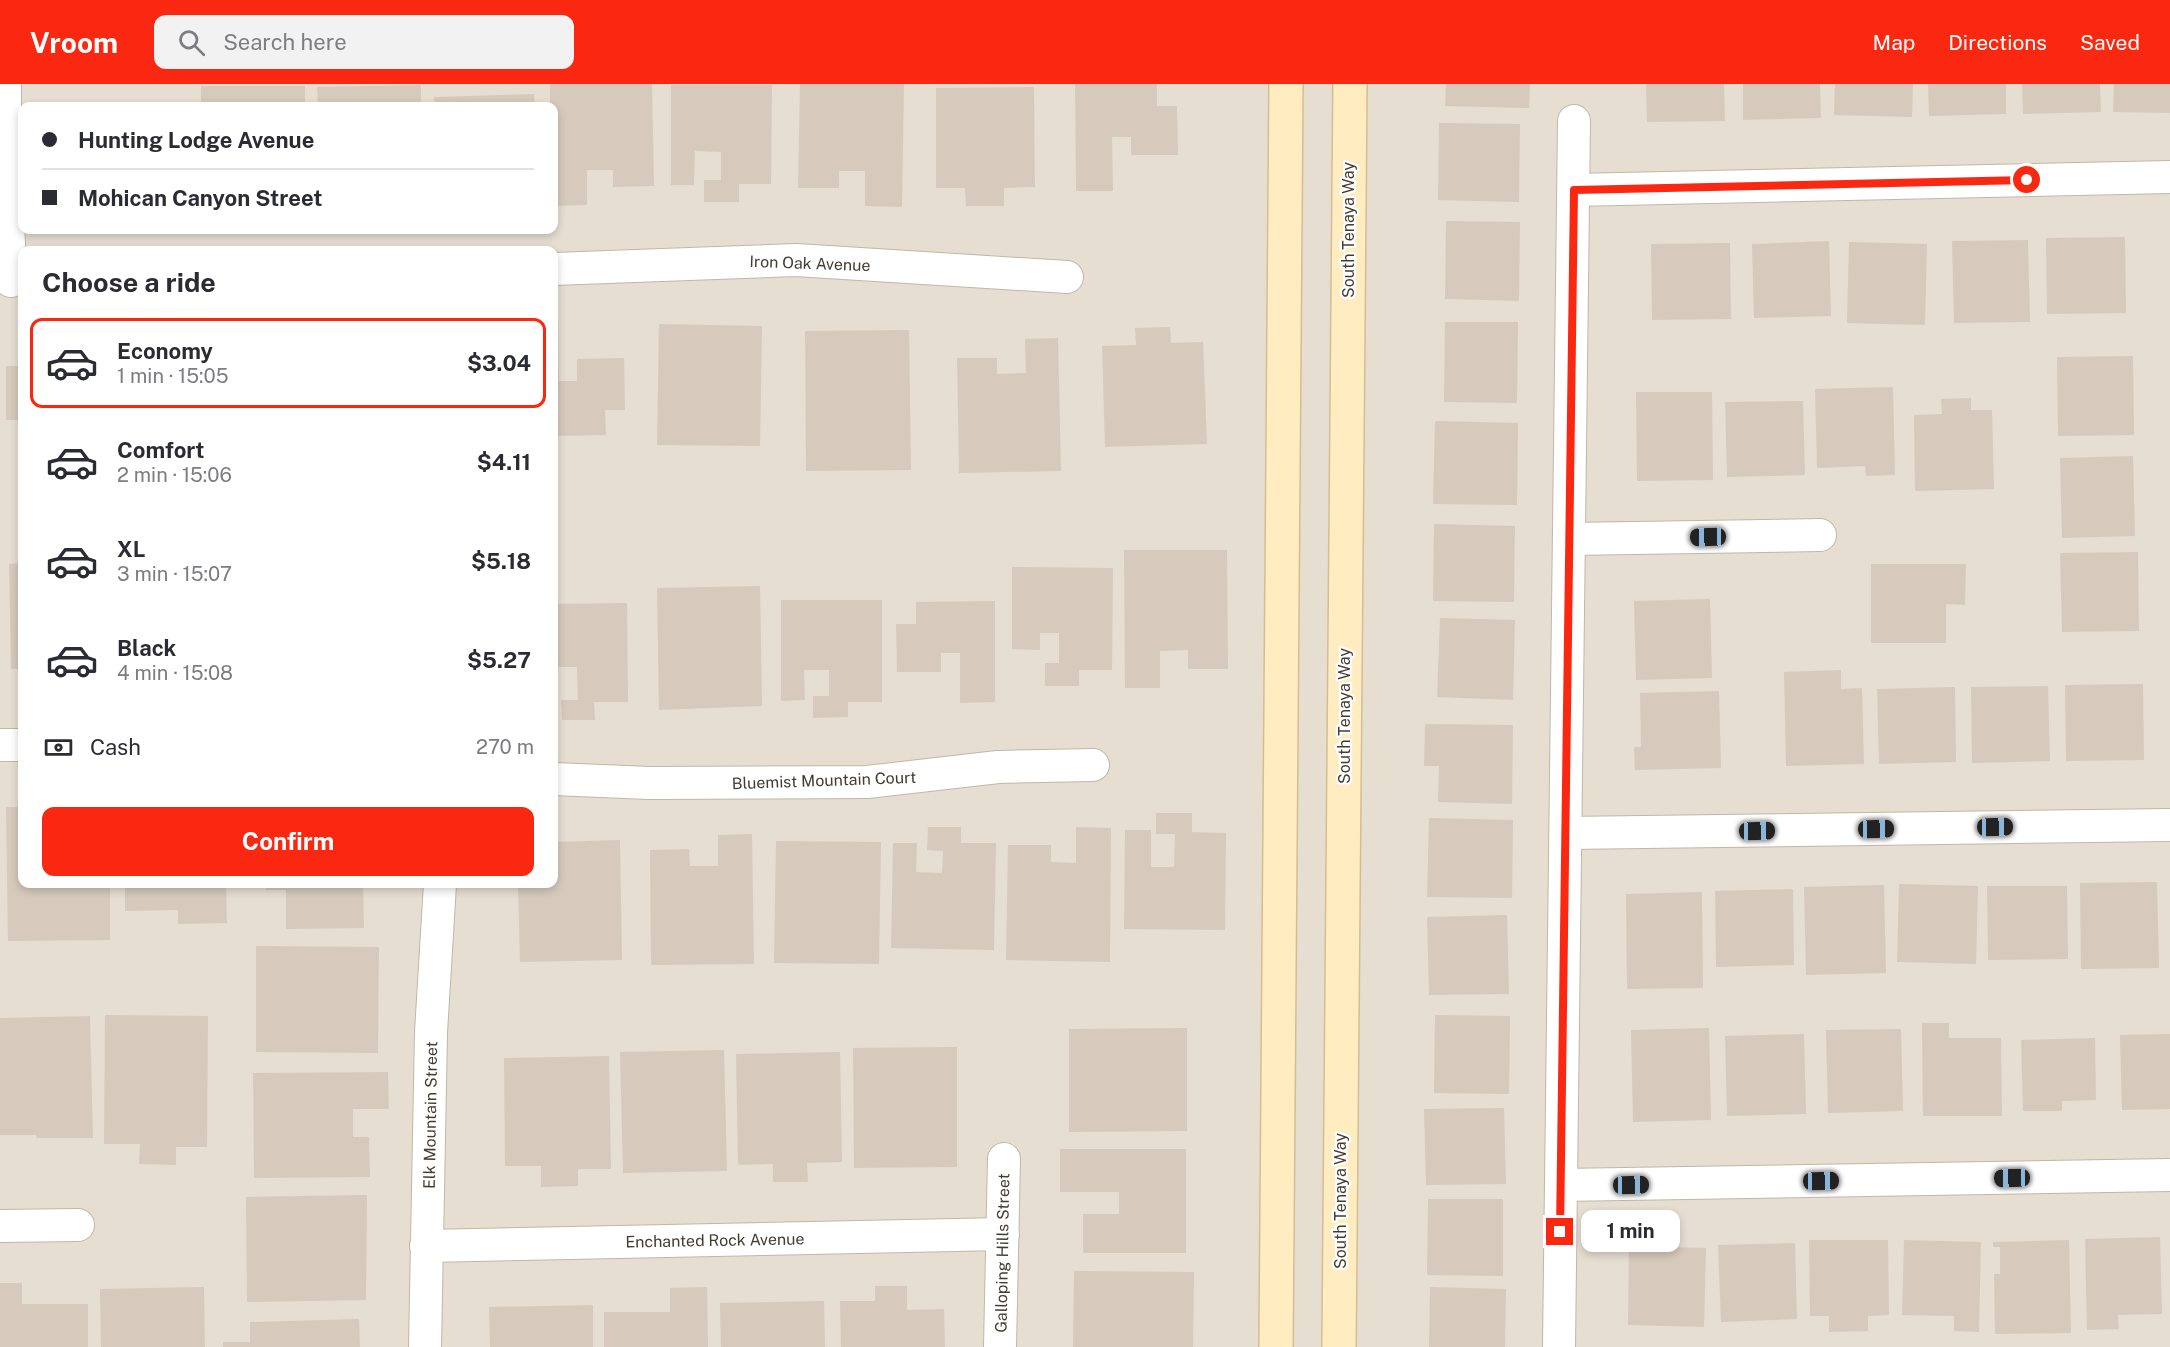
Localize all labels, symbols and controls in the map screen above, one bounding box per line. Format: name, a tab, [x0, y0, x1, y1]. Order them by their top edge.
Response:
search box	[154, 15, 574, 69]
text: Vroom	[30, 26, 118, 59]
icon: search	[175, 26, 208, 59]
text: Search here	[223, 29, 347, 55]
text: Map	[1873, 30, 1915, 55]
text: Directions	[1948, 30, 2047, 55]
text: Saved	[2080, 30, 2140, 55]
text: Hunting Lodge Avenue	[78, 127, 314, 153]
street label: South Tenaya Way	[1339, 162, 1358, 298]
route start	[2013, 166, 2040, 193]
text: Mohican Canyon Street	[78, 185, 322, 211]
street label: Iron Oak Avenue	[749, 252, 871, 275]
text: Choose a ride	[42, 266, 216, 298]
icon: car	[45, 336, 99, 390]
text: Economy	[117, 338, 213, 364]
text: $3.04	[467, 350, 531, 376]
text: 1 min · 15:05	[117, 364, 229, 388]
icon: car	[45, 435, 99, 489]
text: Comfort	[117, 437, 204, 463]
text: $4.11	[477, 449, 531, 475]
text: 2 min · 15:06	[117, 463, 232, 487]
car	[1690, 528, 1726, 546]
icon: car	[45, 534, 99, 588]
text: XL	[117, 536, 145, 562]
text: $5.18	[471, 548, 531, 574]
text: 3 min · 15:07	[117, 562, 232, 586]
icon: car	[45, 633, 99, 687]
text: Black	[117, 635, 176, 661]
text: $5.27	[467, 647, 531, 673]
street label: South Tenaya Way	[1335, 648, 1354, 784]
text: 4 min · 15:08	[117, 661, 233, 685]
icon: cash	[42, 731, 75, 764]
text: Cash	[90, 734, 141, 760]
text: 270 m	[476, 735, 534, 759]
street label: Bluemist Mountain Court	[731, 768, 917, 793]
button: Confirm	[42, 807, 534, 876]
car	[1977, 818, 2013, 836]
car	[1858, 820, 1894, 838]
car	[1739, 822, 1775, 840]
street label: Elk Mountain Street	[420, 1041, 441, 1189]
street label: South Tenaya Way	[1331, 1133, 1350, 1269]
car	[1994, 1169, 2030, 1187]
car	[1803, 1172, 1839, 1190]
street label: Galloping Hills Street	[992, 1173, 1013, 1333]
car	[1613, 1176, 1649, 1194]
callout: 1 min	[1581, 1211, 1680, 1253]
route end	[1546, 1218, 1573, 1245]
text: 1 min	[1606, 1219, 1655, 1243]
street label: Enchanted Rock Avenue	[625, 1229, 805, 1252]

